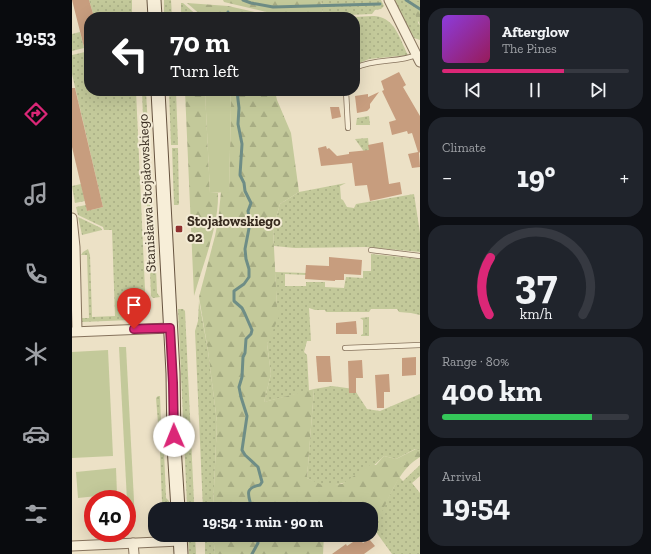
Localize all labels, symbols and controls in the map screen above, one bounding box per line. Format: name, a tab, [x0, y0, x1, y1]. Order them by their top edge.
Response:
text: Afterglow	[502, 23, 569, 41]
text: 19:53	[16, 26, 56, 48]
text: 70 m	[170, 26, 230, 59]
icon: left	[104, 28, 156, 80]
text: The Pines	[502, 41, 557, 56]
text: Turn left	[170, 60, 239, 82]
icon: previous	[462, 79, 484, 101]
icon: pause	[524, 79, 546, 101]
icon: next	[587, 79, 609, 101]
icon: directions	[22, 100, 50, 128]
street label: Stanisława Stojałowskiego	[134, 113, 160, 273]
text: Climate	[442, 140, 486, 155]
text: 19°	[517, 159, 555, 195]
text: −	[442, 164, 452, 191]
text: +	[620, 164, 629, 191]
icon: music	[22, 180, 50, 208]
place label: Stojałowskiego 02	[187, 213, 281, 246]
marker: Stojałowskiego 02	[174, 224, 184, 234]
text: 37	[514, 259, 557, 309]
icon: phone	[22, 260, 50, 288]
pin	[117, 288, 151, 329]
icon: arrive	[123, 294, 145, 316]
text: km/h	[519, 306, 552, 323]
icon: climate	[22, 340, 50, 368]
text: Range · 80%	[442, 354, 509, 369]
text: 400 km	[442, 373, 542, 409]
position arrow	[153, 415, 195, 457]
icon: car	[22, 420, 50, 448]
text: Arrival	[442, 469, 481, 484]
text: 19:54	[442, 488, 510, 524]
speed limit sign: 40	[84, 490, 136, 542]
icon: filters	[22, 500, 50, 528]
text: 19:54 · 1 min · 90 m	[203, 513, 323, 531]

